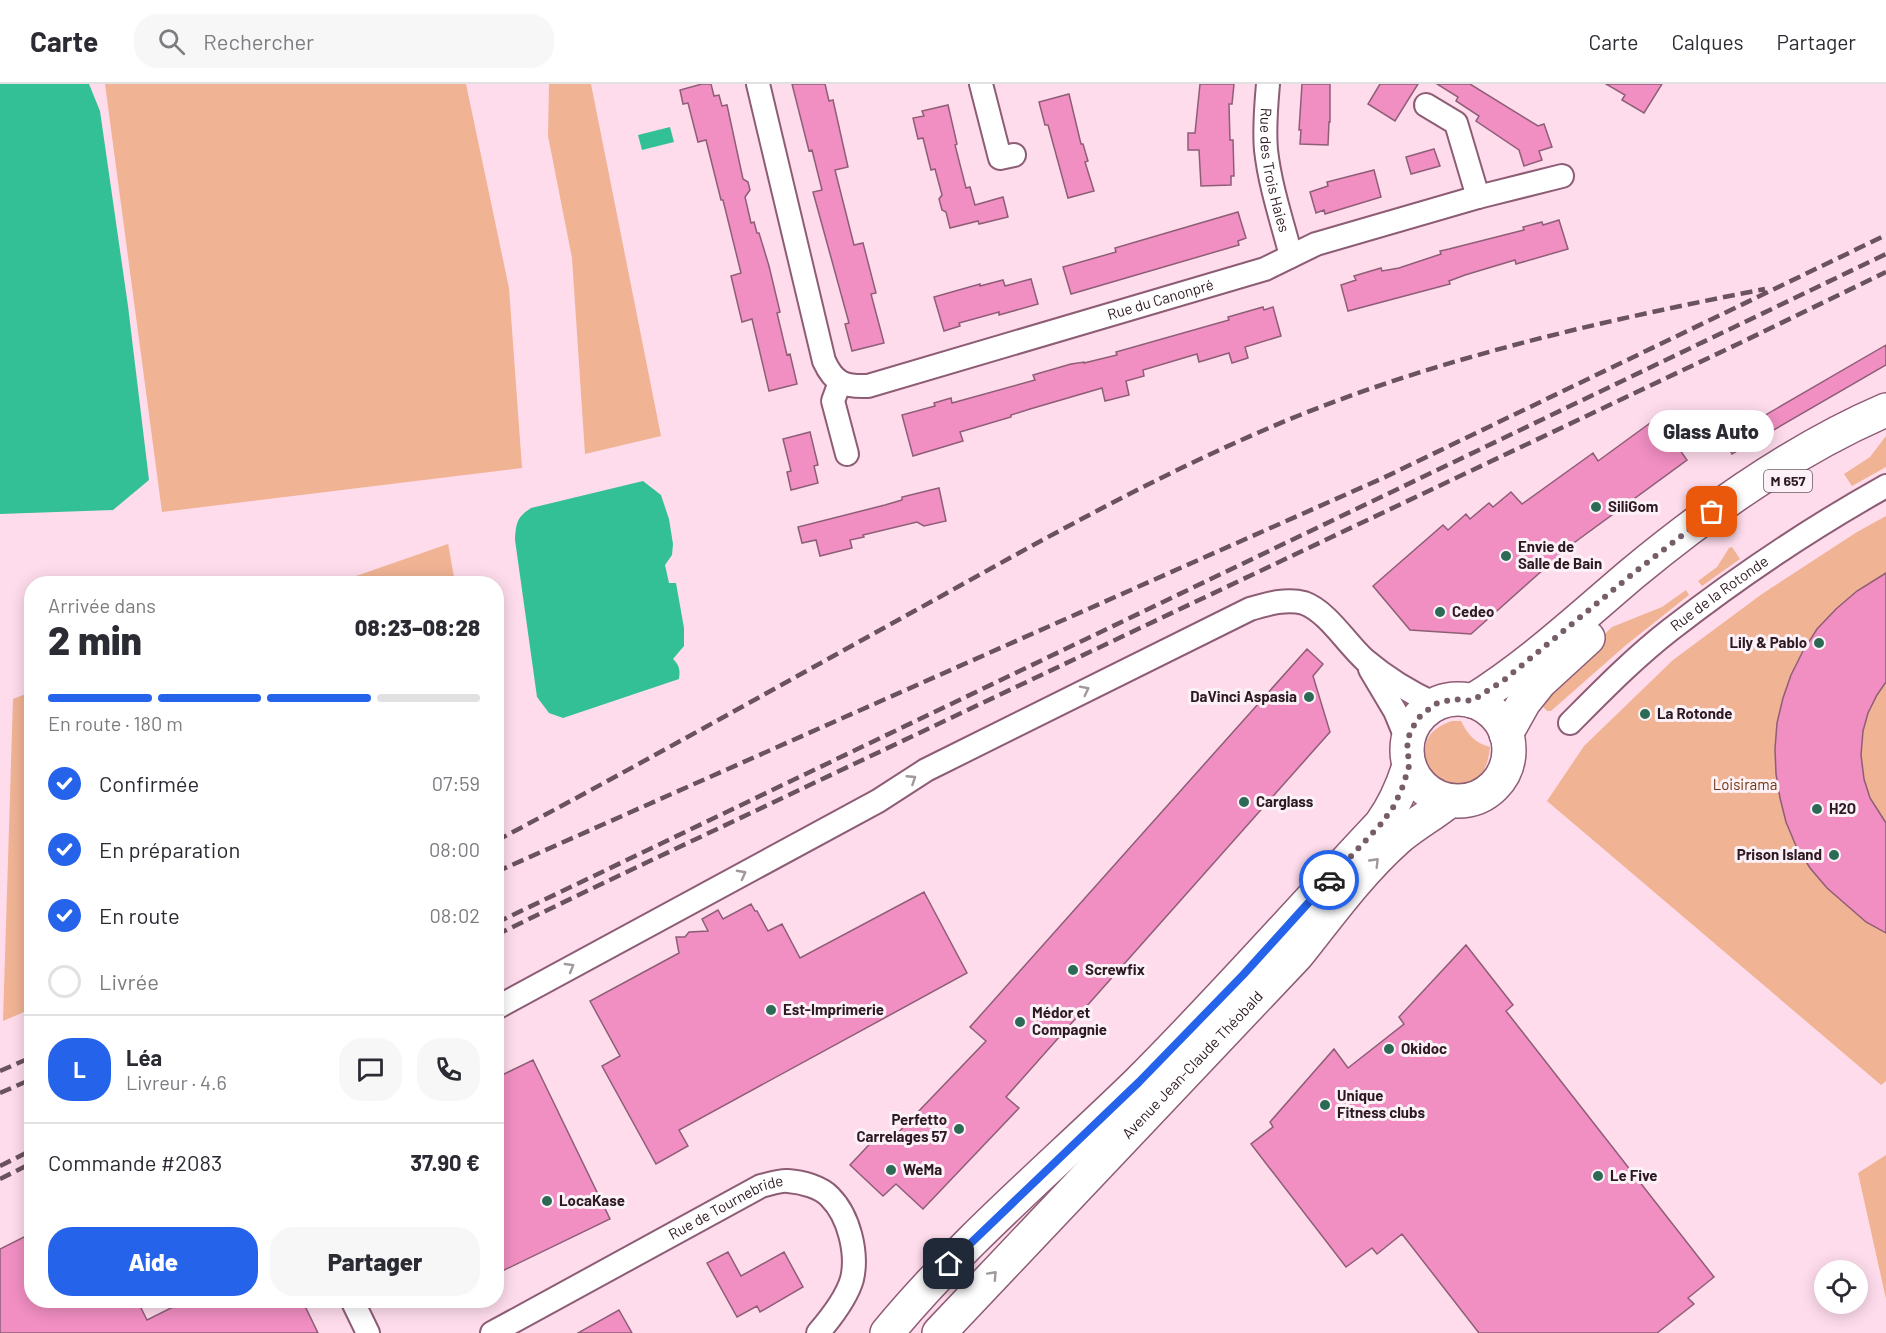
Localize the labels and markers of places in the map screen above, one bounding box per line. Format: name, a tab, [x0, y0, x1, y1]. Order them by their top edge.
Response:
callout: Glass Auto	[1649, 410, 1775, 452]
pin	[1686, 486, 1737, 537]
place label: SiliGom	[1608, 497, 1658, 515]
marker: SiliGom	[1589, 500, 1603, 514]
place label: Envie de Salle de Bain	[1518, 537, 1602, 572]
marker: Envie de Salle de Bain	[1499, 549, 1513, 563]
place label: Cedeo	[1452, 602, 1494, 620]
marker: Cedeo	[1433, 605, 1447, 619]
place label: Lily & Pablo	[1730, 633, 1807, 651]
marker: Lily & Pablo	[1812, 636, 1826, 650]
place label: DaVinci Aspasia	[1190, 687, 1297, 705]
marker: DaVinci Aspasia	[1302, 690, 1316, 704]
place label: La Rotonde	[1657, 704, 1733, 722]
marker: La Rotonde	[1638, 707, 1652, 721]
place label: Carglass	[1256, 792, 1314, 810]
marker: Carglass	[1237, 795, 1251, 809]
place label: H2O	[1829, 799, 1856, 817]
marker: H2O	[1810, 802, 1824, 816]
place label: Prison Island	[1737, 845, 1822, 863]
marker: Prison Island	[1827, 848, 1841, 862]
place label: Screwfix	[1085, 960, 1145, 978]
marker: Screwfix	[1066, 963, 1080, 977]
place label: Est-Imprimerie	[783, 1000, 884, 1018]
marker: Est-Imprimerie	[764, 1003, 778, 1017]
place label: Médor et Compagnie	[1032, 1003, 1107, 1038]
marker: Médor et Compagnie	[1013, 1015, 1027, 1029]
place label: Okidoc	[1401, 1039, 1447, 1057]
marker: Okidoc	[1382, 1042, 1396, 1056]
place label: Unique Fitness clubs	[1337, 1086, 1426, 1121]
marker: Unique Fitness clubs	[1318, 1098, 1332, 1112]
place label: Perfetto Carrelages 57	[856, 1110, 948, 1145]
marker: Perfetto Carrelages 57	[952, 1122, 966, 1136]
place label: WeMa	[903, 1160, 942, 1178]
marker: WeMa	[884, 1163, 898, 1177]
place label: Le Five	[1610, 1166, 1658, 1184]
marker: Le Five	[1591, 1169, 1605, 1183]
place label: LocaKase	[559, 1191, 625, 1209]
marker: LocaKase	[540, 1194, 554, 1208]
pin	[923, 1238, 974, 1289]

